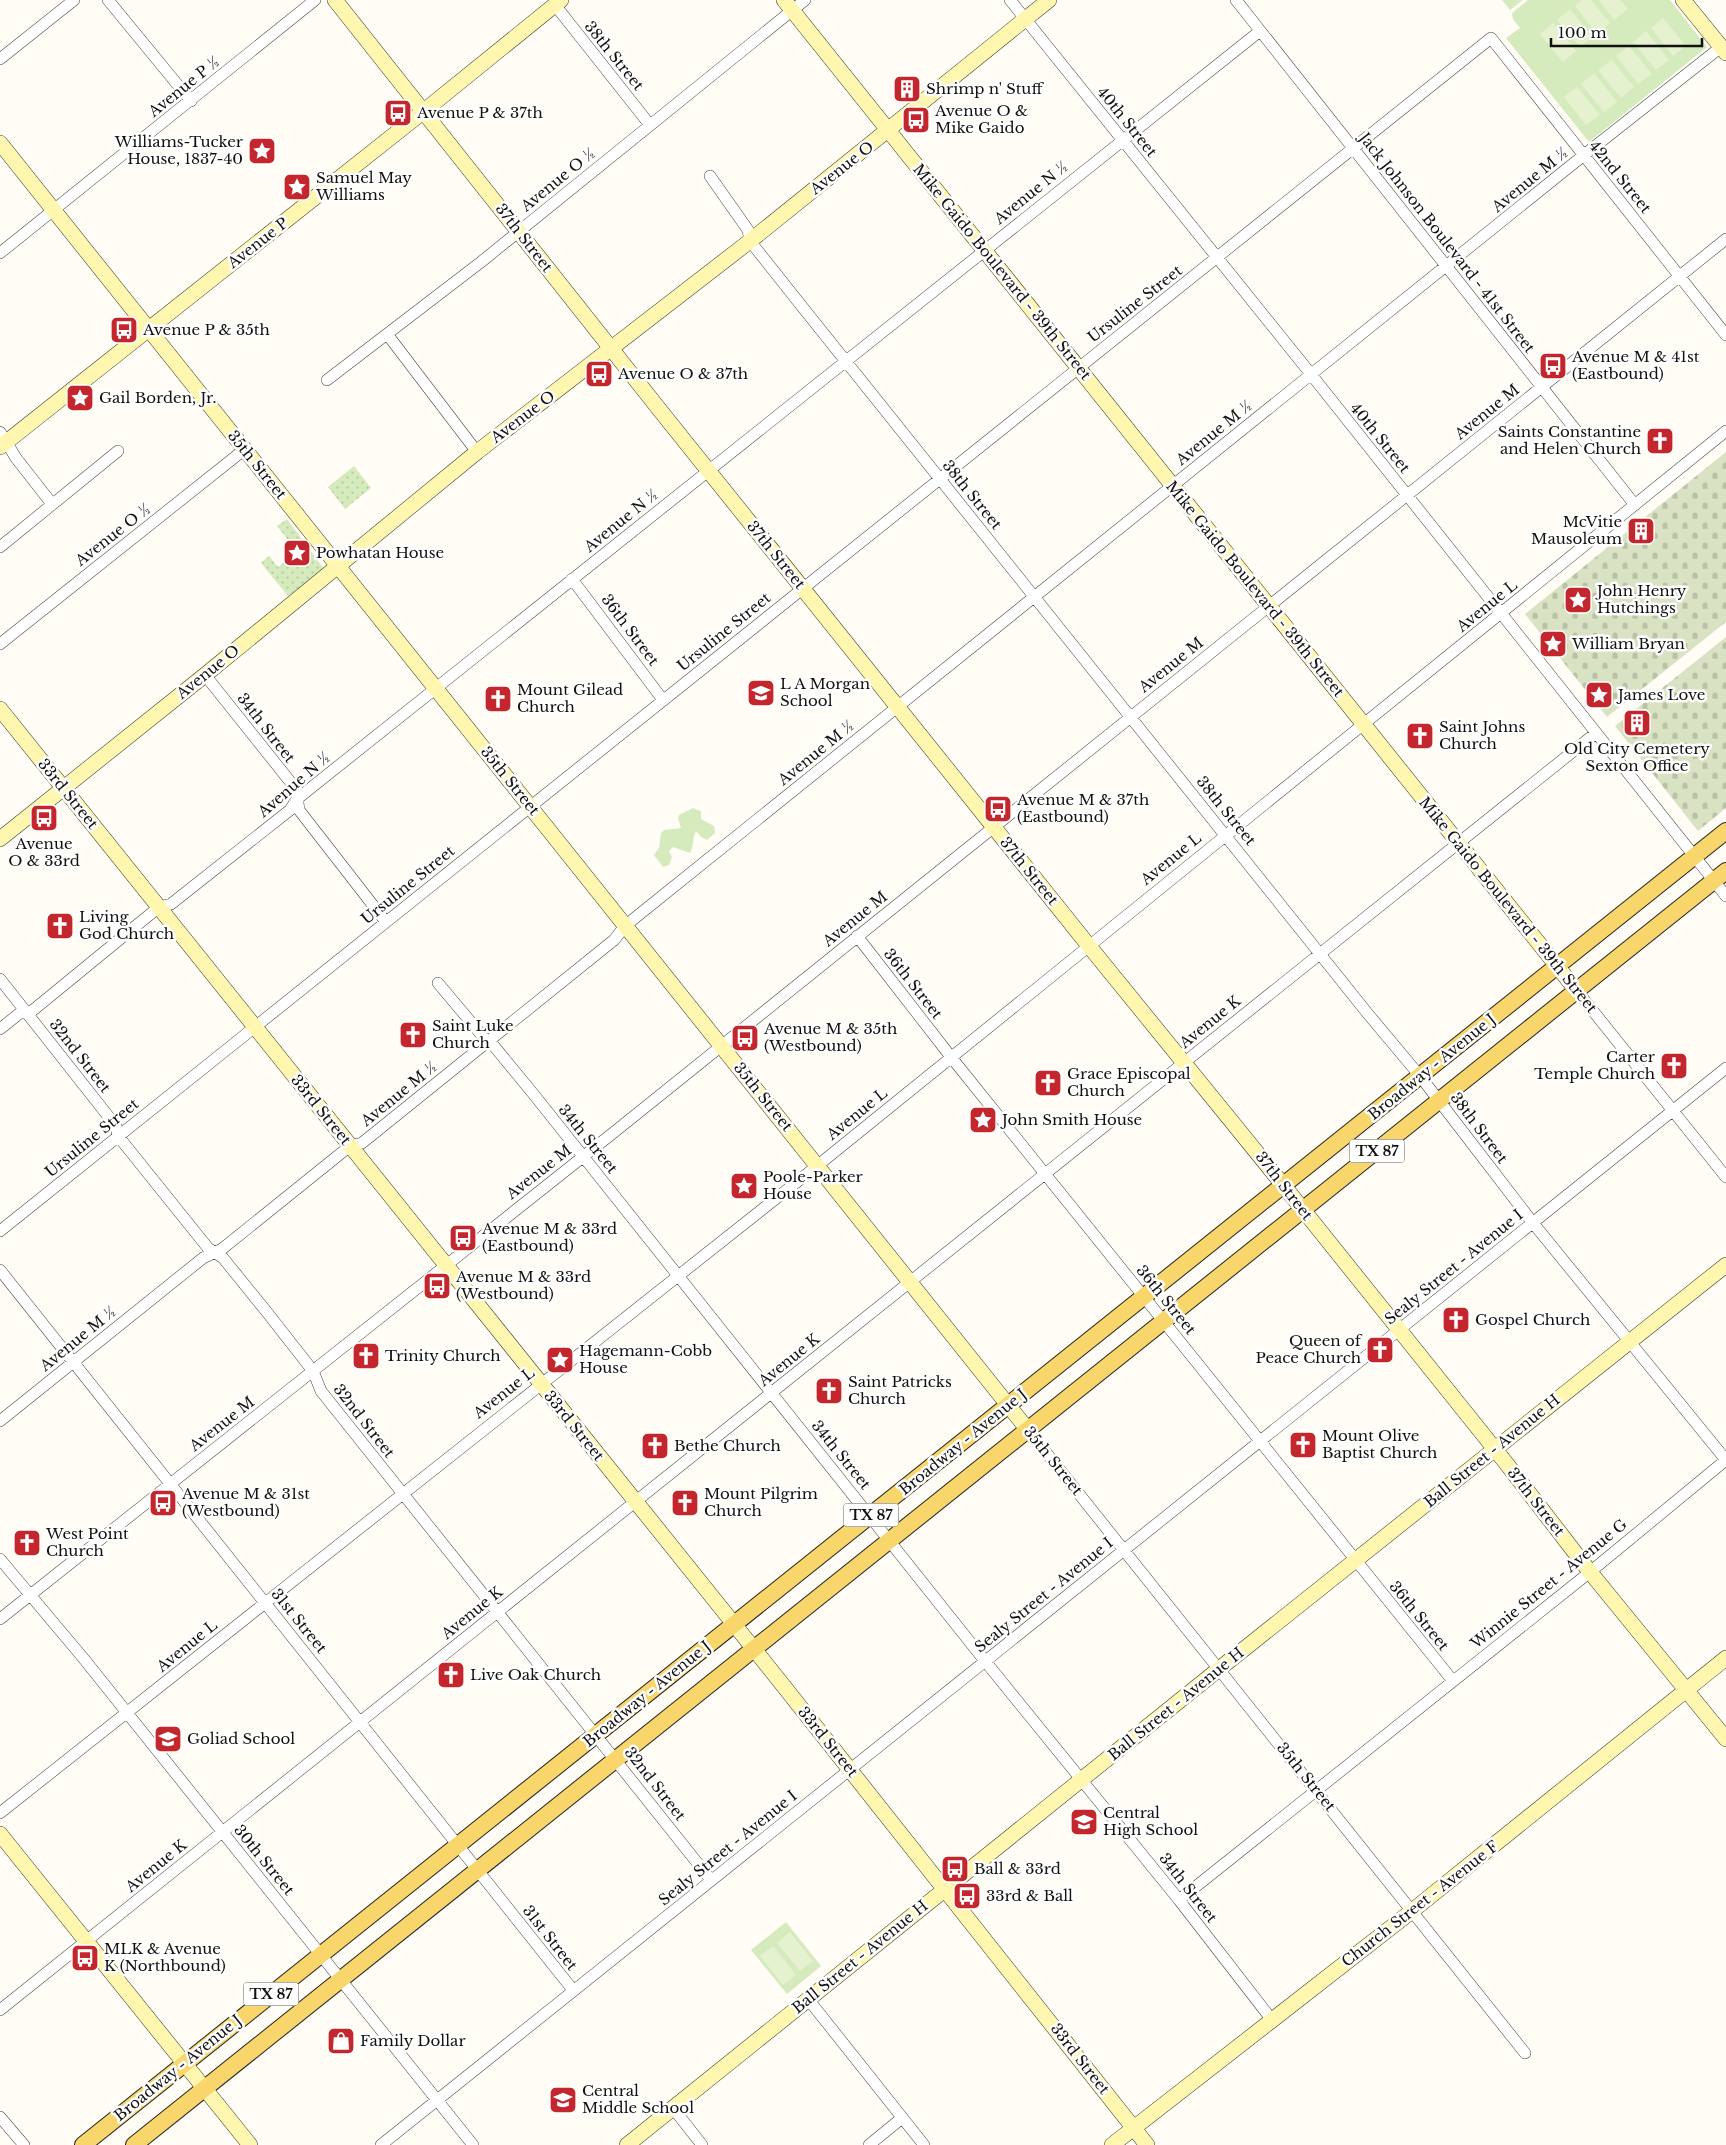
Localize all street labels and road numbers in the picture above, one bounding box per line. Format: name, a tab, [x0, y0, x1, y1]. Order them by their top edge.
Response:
street label: 38th Street	[581, 17, 648, 94]
street label: Avenue P ½	[144, 52, 223, 122]
street label: 40th Street	[1093, 83, 1162, 161]
street label: Jack Johnson Boulevard - 41st Street	[1354, 127, 1540, 357]
street label: Avenue O	[805, 137, 877, 199]
street label: 42nd Street	[1585, 137, 1656, 217]
street label: Avenue M ½	[1487, 143, 1571, 217]
street label: Avenue O ½	[516, 144, 599, 216]
street label: Avenue N ½	[989, 157, 1071, 229]
street label: Mike Gaido Boulevard - 39th Street	[909, 160, 1096, 384]
street label: 37th Street	[492, 199, 557, 276]
street label: Avenue P	[223, 213, 292, 273]
street label: Ursuline Street	[1084, 261, 1186, 346]
street label: Avenue M	[1450, 380, 1523, 444]
street label: Avenue O	[486, 386, 559, 448]
street label: Avenue M ½	[1171, 396, 1255, 470]
street label: 40th Street	[1346, 399, 1415, 477]
street label: 35th Street	[224, 426, 291, 503]
street label: 38th Street	[939, 456, 1006, 533]
street label: Mike Gaido Boulevard - 39th Street	[1162, 477, 1349, 701]
street label: Avenue N ½	[579, 485, 661, 557]
street label: Avenue O ½	[71, 499, 154, 570]
street label: 37th Street	[743, 517, 810, 593]
street label: Avenue L	[1452, 575, 1521, 636]
street label: Ursuline Street	[673, 588, 775, 675]
street label: 36th Street	[597, 590, 664, 669]
street label: Avenue M	[1134, 633, 1207, 697]
street label: Avenue O	[172, 640, 243, 703]
street label: 34th Street	[233, 689, 300, 767]
street label: Avenue M ½	[773, 716, 857, 790]
street label: 35th Street	[477, 742, 544, 819]
street label: Avenue N ½	[253, 748, 334, 822]
street label: 33rd Street	[34, 755, 103, 833]
street label: 38th Street	[1193, 772, 1260, 849]
street label: Mike Gaido Boulevard - 39th Street	[1415, 793, 1602, 1017]
street label: Avenue L	[1136, 828, 1205, 889]
street label: 37th Street	[996, 833, 1063, 909]
street label: Ursuline Street	[357, 841, 459, 928]
street label: Avenue M	[818, 887, 891, 951]
street label: 36th Street	[880, 945, 947, 1023]
street label: Avenue K	[1175, 991, 1244, 1053]
street label: Broadway - Avenue J	[1364, 1009, 1499, 1124]
street label: 32nd Street	[46, 1015, 115, 1097]
street label: Avenue M ½	[356, 1057, 440, 1131]
street label: 35th Street	[730, 1058, 797, 1135]
street label: 33rd Street	[287, 1071, 356, 1149]
street label: Avenue L	[822, 1083, 891, 1144]
street label: 38th Street	[1447, 1089, 1512, 1167]
street label: Ursuline Street	[41, 1094, 143, 1181]
street label: 34th Street	[555, 1100, 622, 1177]
street label: Avenue M	[501, 1140, 575, 1204]
road number: TX 87	[1350, 1140, 1404, 1162]
street label: 37th Street	[1252, 1147, 1317, 1224]
street label: Sealy Street - Avenue I	[1381, 1205, 1527, 1328]
street label: 36th Street	[1132, 1261, 1201, 1339]
street label: Avenue M ½	[35, 1302, 119, 1376]
street label: Avenue K	[754, 1329, 823, 1391]
street label: Avenue L	[469, 1363, 538, 1423]
street label: 32nd Street	[330, 1380, 399, 1462]
street label: Broadway - Avenue J	[895, 1384, 1030, 1499]
street label: 33rd Street	[540, 1387, 609, 1465]
street label: Ball Street - Avenue H	[1420, 1390, 1564, 1511]
street label: Avenue M	[184, 1392, 258, 1456]
street label: 34th Street	[808, 1416, 875, 1493]
street label: 35th Street	[1020, 1422, 1087, 1499]
street label: 37th Street	[1504, 1463, 1569, 1540]
road number: TX 87	[844, 1504, 898, 1526]
street label: Winnie Street - Avenue G	[1466, 1515, 1631, 1653]
street label: Sealy Street - Avenue I	[971, 1533, 1117, 1656]
street label: 36th Street	[1385, 1577, 1454, 1655]
street label: Avenue K	[437, 1582, 506, 1644]
street label: 31st Street	[268, 1584, 331, 1657]
street label: Avenue L	[152, 1615, 221, 1676]
street label: Broadway - Avenue J	[579, 1636, 714, 1751]
street label: Ball Street - Avenue H	[1104, 1643, 1248, 1764]
street label: 33rd Street	[794, 1703, 863, 1781]
street label: 35th Street	[1273, 1738, 1340, 1815]
street label: 32nd Street	[621, 1743, 690, 1825]
street label: Sealy Street - Avenue I	[655, 1786, 801, 1909]
street label: 30th Street	[230, 1821, 299, 1899]
street label: Avenue K	[121, 1835, 190, 1897]
street label: Church Street - Avenue F	[1338, 1837, 1502, 1971]
street label: 34th Street	[1155, 1849, 1222, 1927]
street label: Ball Street - Avenue H	[788, 1896, 932, 2017]
street label: 31st Street	[519, 1901, 582, 1974]
road number: TX 87	[244, 1982, 298, 2006]
street label: Broadway - Avenue J	[110, 2010, 245, 2125]
street label: 33rd Street	[1047, 2019, 1114, 2098]

